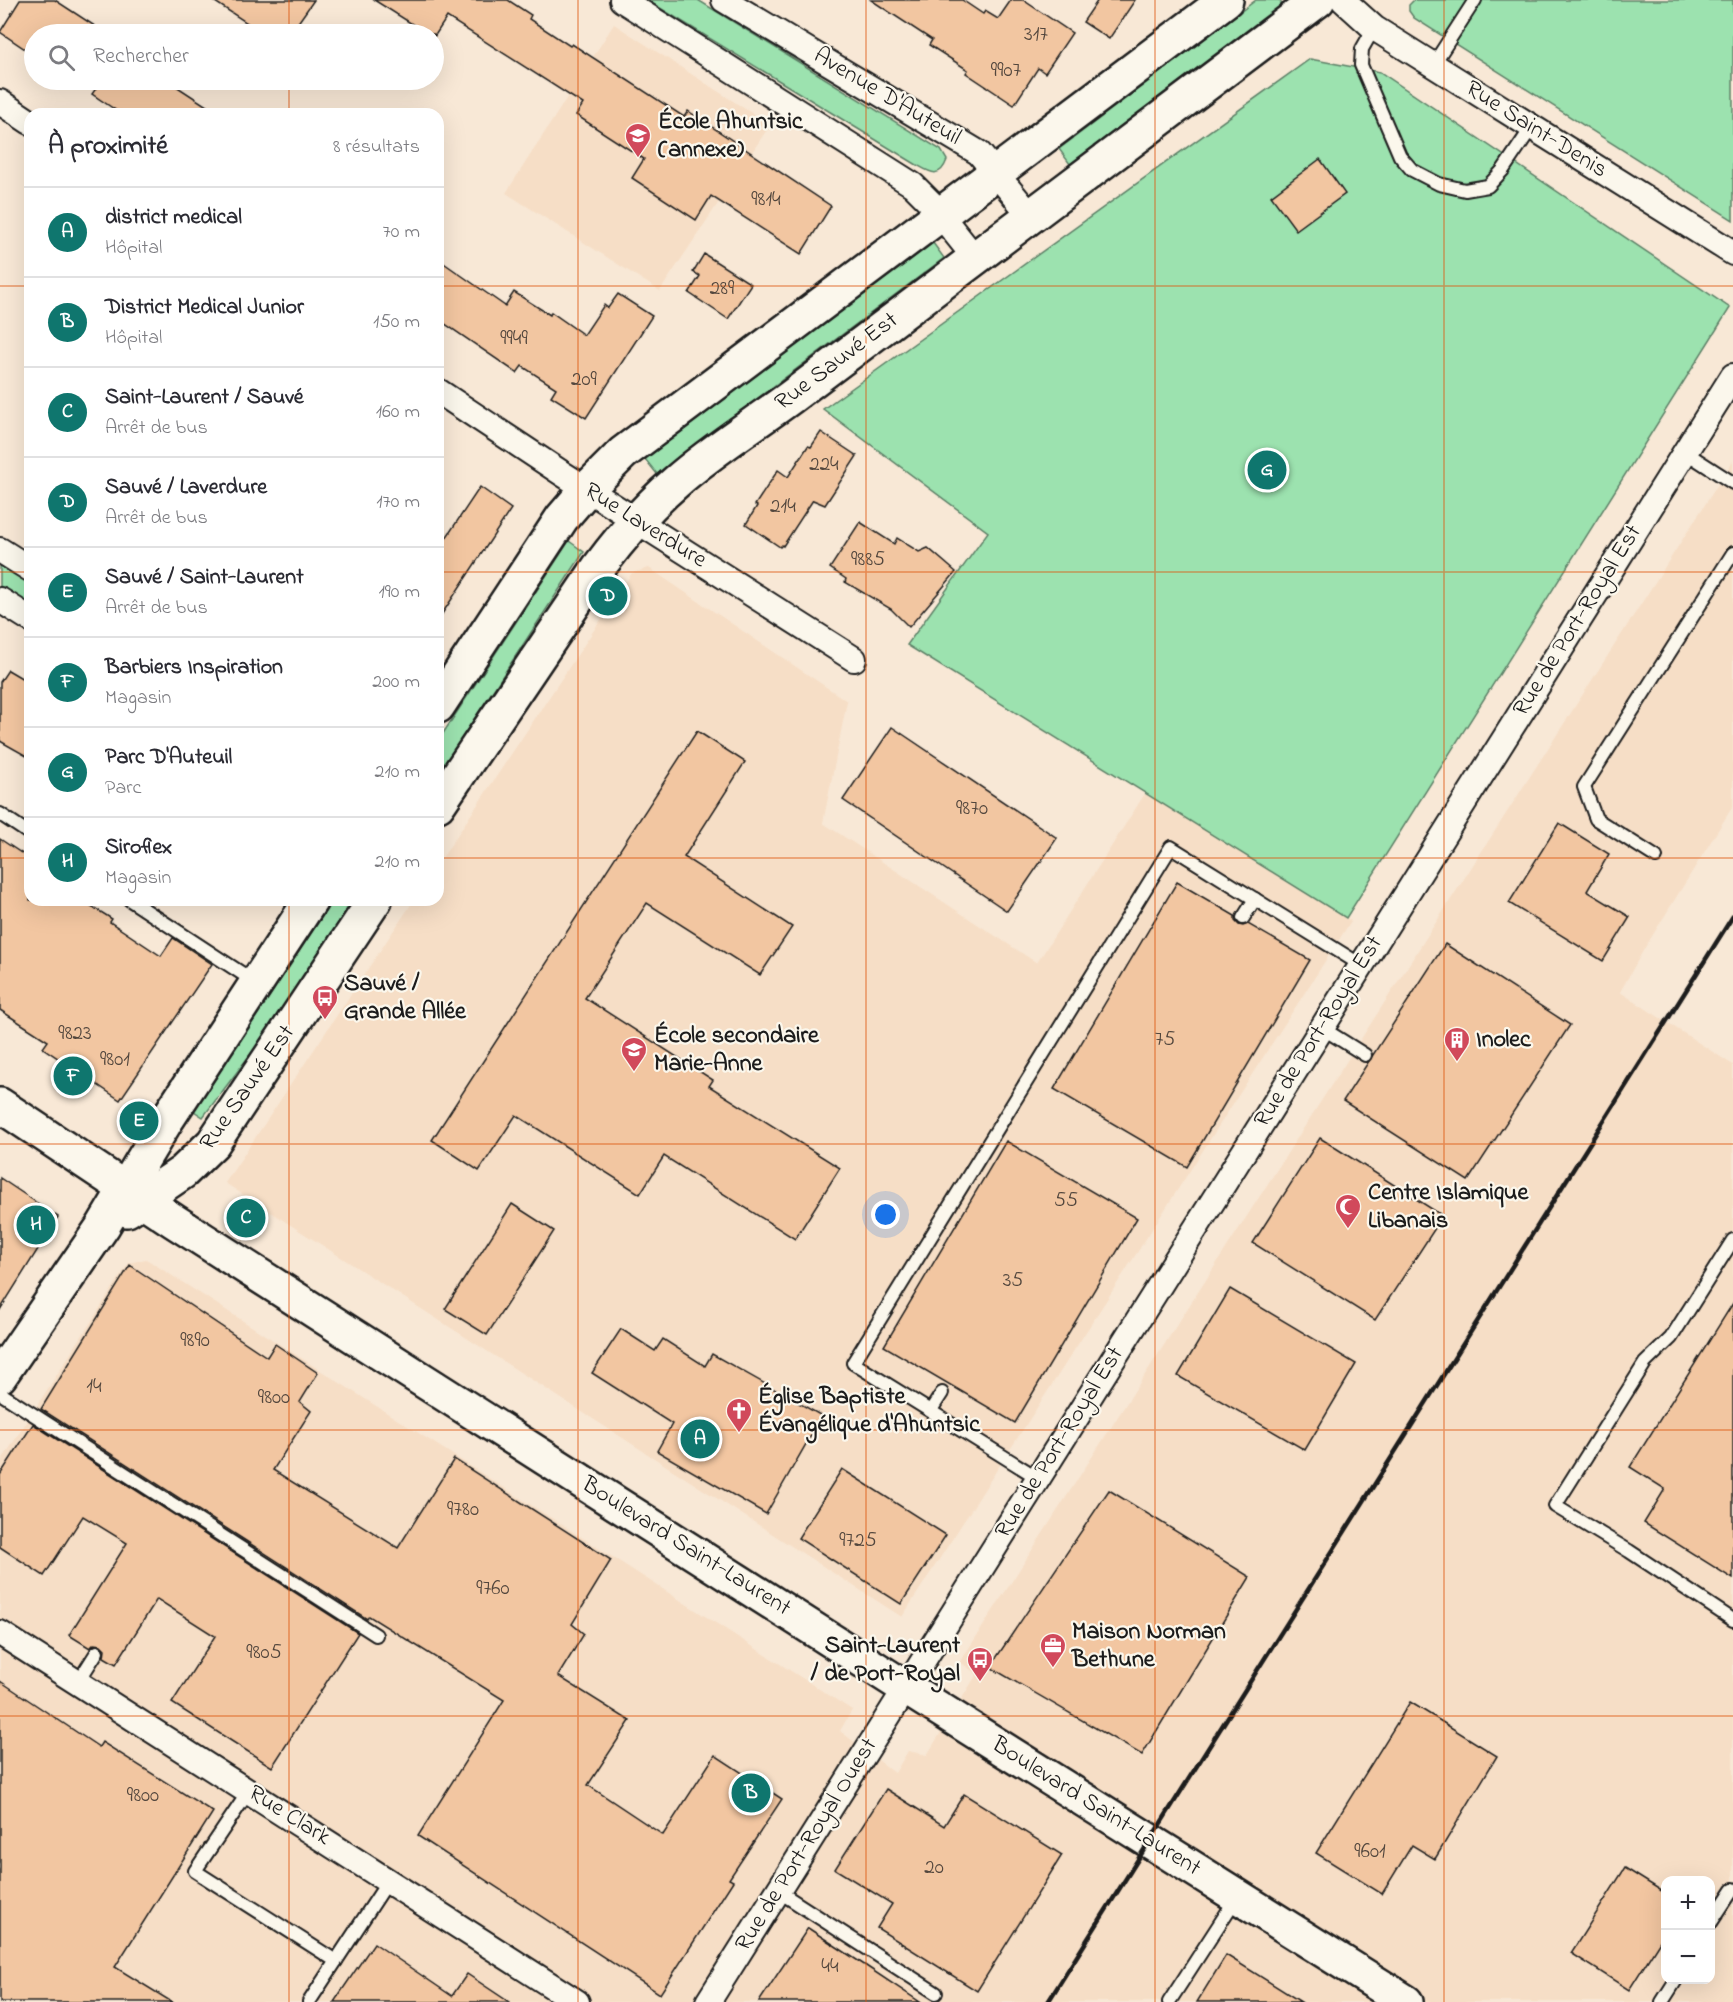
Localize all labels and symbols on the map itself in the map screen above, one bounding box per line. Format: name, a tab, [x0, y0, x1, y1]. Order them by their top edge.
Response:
house number: 317	[1024, 20, 1048, 50]
street label: Avenue D'Auteuil	[806, 39, 968, 155]
house number: 9907	[991, 56, 1022, 86]
street label: Rue Saint-Denis	[1458, 72, 1614, 188]
place label: École Ahuntsic (annexe)	[658, 105, 804, 168]
school or university icon: École Ahuntsic (annexe)	[623, 121, 653, 159]
house number: 9814	[751, 185, 781, 215]
house number: 289	[710, 274, 735, 304]
street label: Rue Sauvé Est	[768, 304, 906, 420]
house number: 9949	[500, 324, 528, 354]
house number: 209	[571, 365, 598, 395]
pin: G	[1248, 448, 1286, 492]
house number: 224	[809, 450, 839, 480]
street label: Rue Laverdure	[577, 474, 713, 578]
house number: 214	[770, 492, 796, 522]
street label: Rue de Port-Royal Est	[1505, 518, 1652, 724]
house number: 9885	[851, 545, 885, 575]
pin: D	[588, 574, 628, 618]
house number: 9870	[956, 794, 988, 824]
street label: Rue de Port-Royal Est	[1246, 929, 1393, 1135]
place label: Sauvé / Grande Allée	[344, 967, 467, 1030]
bus stop icon: Sauvé / Grande Allée	[310, 983, 340, 1021]
street label: Rue Sauvé Est	[192, 1018, 304, 1158]
house number: 9823	[58, 1019, 92, 1049]
place label: École secondaire Marie-Anne	[654, 1019, 820, 1082]
place label: Inolec	[1476, 1023, 1532, 1058]
house number: 75	[1155, 1025, 1175, 1055]
building icon: Inolec	[1442, 1025, 1472, 1063]
school or university icon: École secondaire Marie-Anne	[619, 1035, 649, 1073]
house number: 9801	[100, 1045, 130, 1075]
pin: F	[54, 1054, 92, 1098]
pin: E	[120, 1098, 158, 1144]
place label: Centre Islamique Libanais	[1368, 1176, 1529, 1239]
house number: 55	[1054, 1186, 1078, 1216]
mosque icon: Centre Islamique Libanais	[1333, 1192, 1363, 1230]
pin: C	[226, 1196, 266, 1240]
your location	[871, 1200, 900, 1229]
pin: H	[16, 1202, 56, 1248]
house number: 35	[1003, 1266, 1023, 1296]
house number: 9890	[180, 1326, 210, 1356]
street label: Rue de Port-Royal Est	[987, 1340, 1134, 1546]
house number: 14	[86, 1372, 102, 1402]
place label: Église Baptiste Évangélique d'Ahuntsic	[758, 1380, 981, 1444]
house number: 9800	[258, 1383, 290, 1413]
church icon: Église Baptiste Évangélique d'Ahuntsic	[724, 1396, 754, 1434]
pin: A	[680, 1416, 720, 1462]
street label: Boulevard Saint-Laurent	[574, 1468, 798, 1626]
house number: 9780	[447, 1495, 479, 1525]
house number: 9725	[839, 1526, 877, 1556]
house number: 9760	[476, 1574, 510, 1604]
place label: Maison Norman Bethune	[1071, 1615, 1226, 1678]
place label: Saint-Laurent / de Port-Royal	[810, 1629, 961, 1693]
office icon: Maison Norman Bethune	[1038, 1631, 1068, 1669]
house number: 9805	[246, 1638, 282, 1668]
bus stop icon: Saint-Laurent / de Port-Royal	[965, 1645, 995, 1683]
street label: Boulevard Saint-Laurent	[984, 1728, 1208, 1886]
street label: Rue de Port-Royal Ouest	[727, 1731, 888, 1959]
pin: B	[732, 1770, 771, 1816]
street label: Rue Clark	[241, 1777, 338, 1855]
house number: 9800	[127, 1781, 159, 1811]
house number: 9601	[1354, 1837, 1386, 1867]
house number: 20	[924, 1853, 944, 1883]
house number: 44	[821, 1952, 839, 1982]

